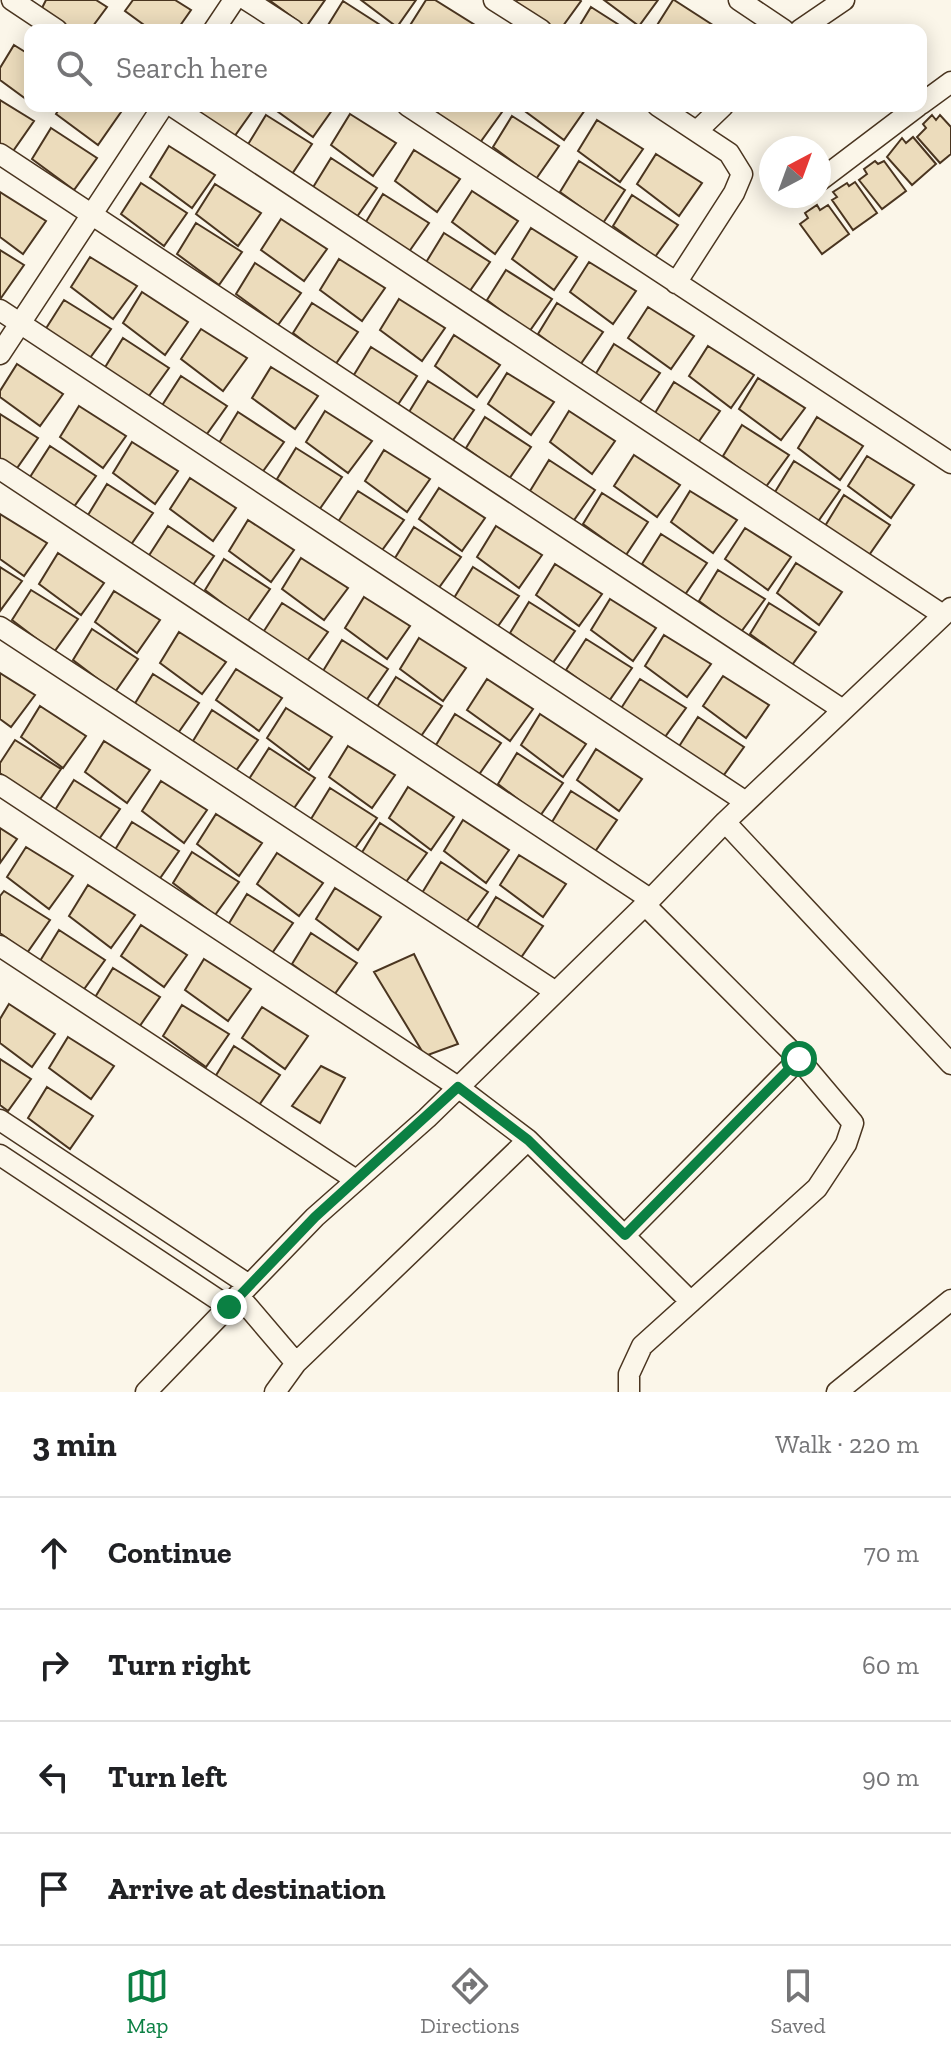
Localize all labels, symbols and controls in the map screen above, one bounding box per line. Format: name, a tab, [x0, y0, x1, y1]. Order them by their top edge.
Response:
search box	[24, 24, 927, 112]
icon: search	[52, 46, 96, 90]
text: Search here	[116, 50, 268, 86]
north arrow	[759, 136, 831, 208]
route start	[781, 1041, 817, 1077]
route end	[211, 1289, 247, 1325]
text: 3 min	[32, 1424, 117, 1465]
text: Walk · 220 m	[775, 1428, 919, 1460]
icon: ahead	[32, 1531, 76, 1575]
text: Continue	[108, 1535, 232, 1571]
text: 70 m	[863, 1537, 919, 1569]
icon: right	[32, 1643, 76, 1687]
text: Turn right	[108, 1647, 250, 1683]
text: 60 m	[862, 1649, 919, 1681]
icon: left	[32, 1755, 76, 1799]
text: Turn left	[108, 1759, 227, 1795]
text: 90 m	[862, 1761, 919, 1793]
icon: arrive	[32, 1867, 76, 1911]
text: Arrive at destination	[108, 1871, 385, 1907]
tab: Map	[125, 1964, 169, 2039]
tab: Directions	[420, 1964, 520, 2039]
tab: Saved	[770, 1964, 826, 2039]

